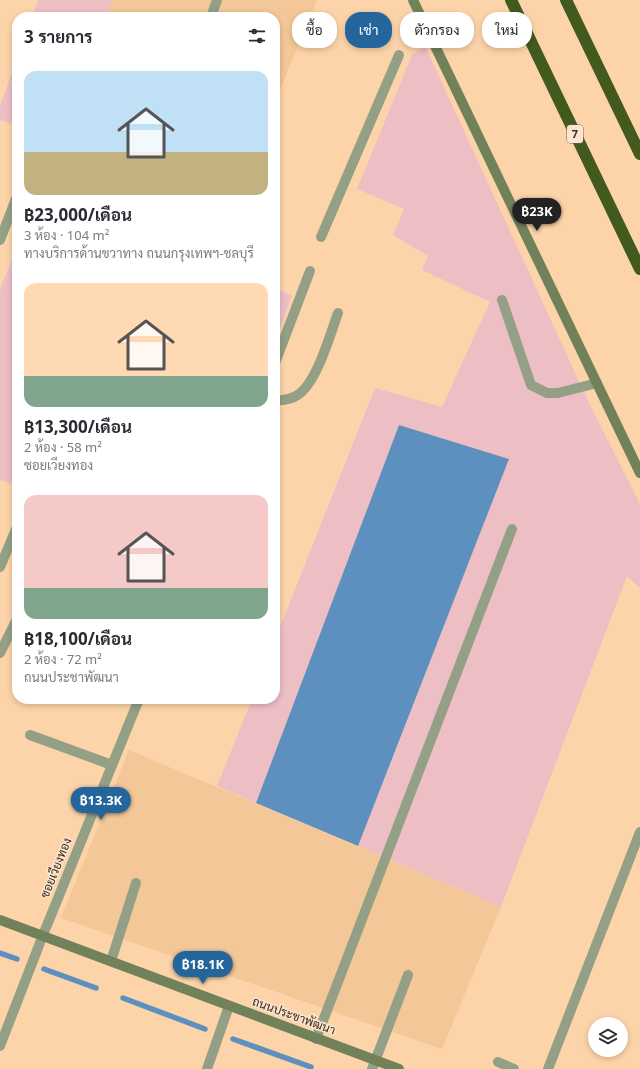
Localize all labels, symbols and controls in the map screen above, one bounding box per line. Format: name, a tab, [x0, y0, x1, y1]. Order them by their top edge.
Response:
chip: ซื้อ	[292, 12, 337, 48]
chip: เช่า	[345, 12, 392, 48]
chip: ตัวกรอง	[400, 12, 474, 48]
chip: ใหม่	[482, 12, 532, 48]
text: 3 รายการ	[24, 25, 93, 48]
icon: filters	[246, 25, 268, 47]
icon: home	[110, 97, 182, 169]
road number: 7	[567, 125, 583, 143]
pin: ฿23K	[513, 198, 561, 232]
text: ฿23K	[521, 202, 553, 220]
text: ฿23,000/เดือน	[24, 203, 132, 226]
text: 3 ห้อง · 104 m²	[24, 226, 109, 244]
text: ทางบริการด้านขวาทาง ถนนกรุงเทพฯ-ชลบุรี	[24, 244, 254, 262]
icon: home	[110, 309, 182, 381]
text: ฿13,300/เดือน	[24, 415, 132, 438]
text: 2 ห้อง · 58 m²	[24, 438, 102, 456]
text: ซอยเวียงทอง	[24, 456, 93, 474]
icon: home	[110, 521, 182, 593]
text: ฿18,100/เดือน	[24, 627, 132, 650]
text: 2 ห้อง · 72 m²	[24, 650, 102, 668]
text: ถนนประชาพัฒนา	[24, 668, 119, 686]
pin: ฿13.3K	[68, 787, 134, 821]
text: ฿13.3K	[80, 791, 122, 809]
street label: ซอยเวียงทอง	[36, 835, 75, 901]
pin: ฿18.1K	[170, 951, 236, 985]
text: ฿18.1K	[182, 955, 224, 973]
street label: ถนนประชาพัฒนา	[250, 993, 338, 1038]
map controls	[588, 1017, 628, 1057]
button: layers	[588, 1017, 628, 1057]

